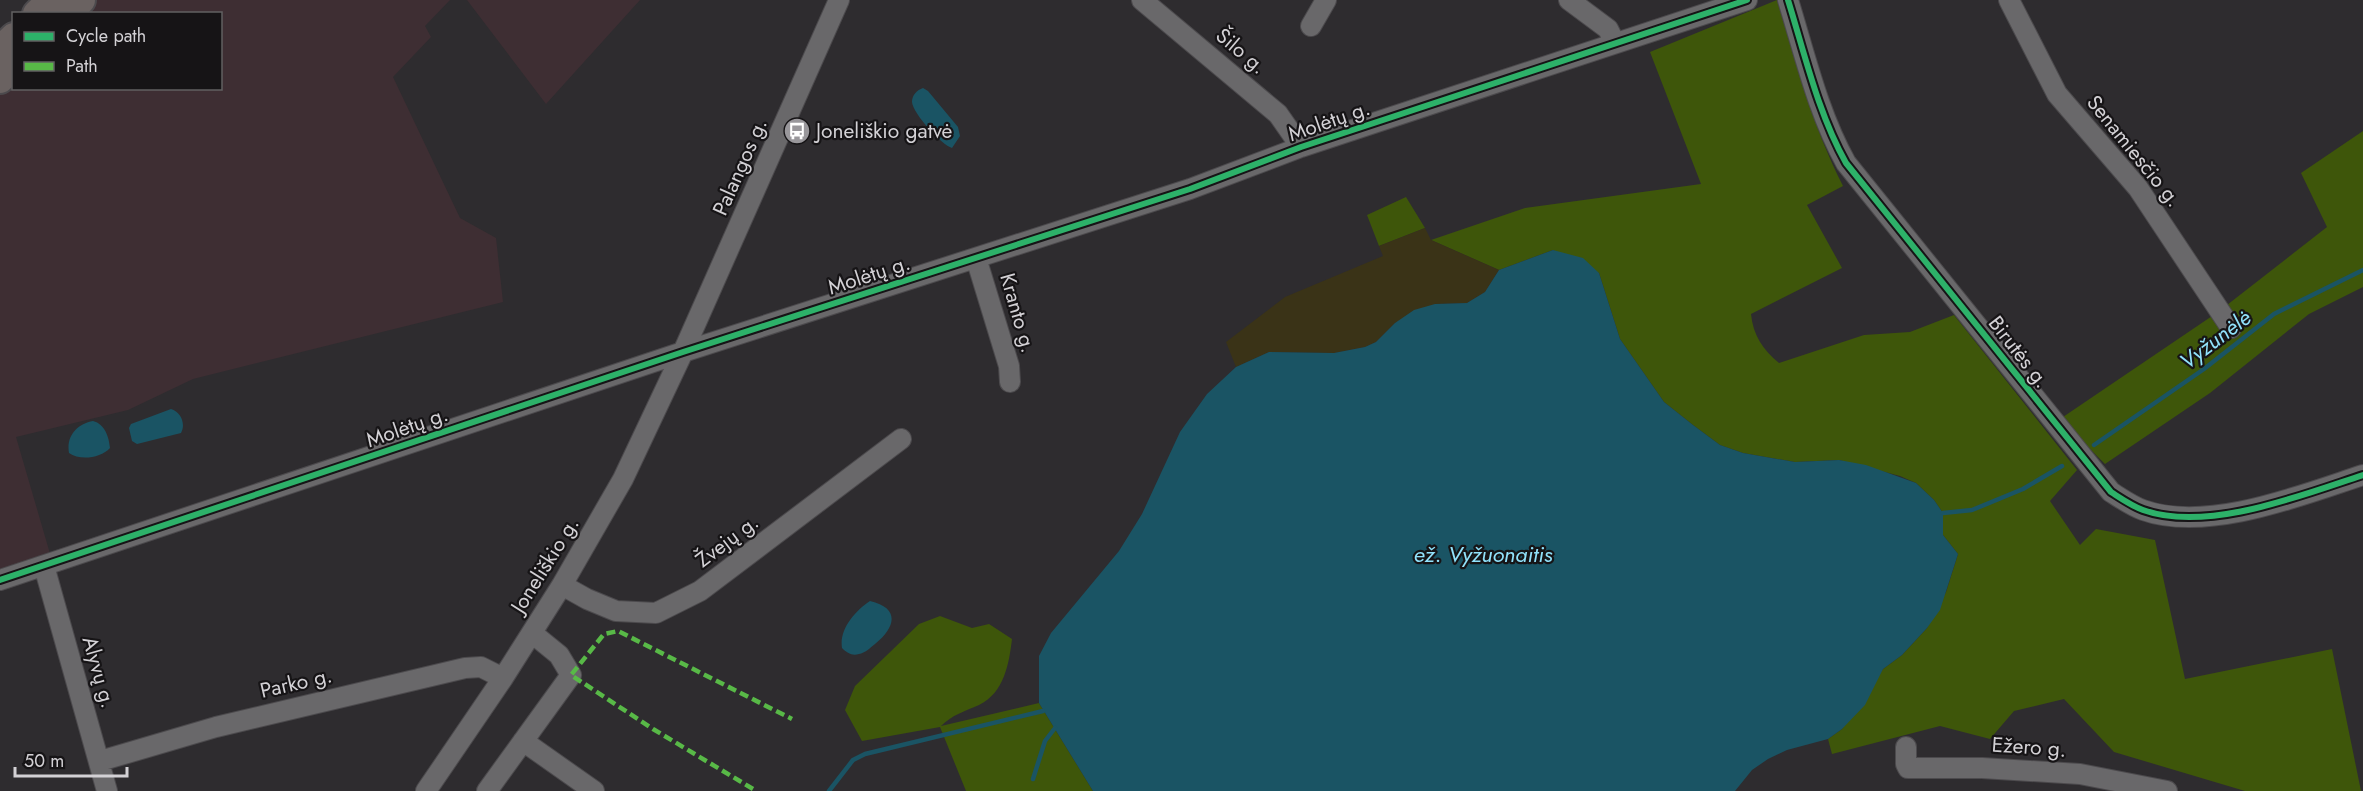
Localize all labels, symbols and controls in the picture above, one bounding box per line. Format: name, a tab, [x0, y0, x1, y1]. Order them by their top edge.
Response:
legend	[12, 12, 222, 90]
street label: Šilo g.	[1209, 21, 1273, 81]
text: Cycle path	[66, 23, 146, 49]
text: Path	[66, 53, 98, 79]
street label: Senamiesčio g.	[2080, 89, 2188, 213]
street label: Molėtų g.	[1284, 93, 1374, 149]
street label: Palangos g.	[705, 114, 775, 220]
bus stop icon: Joneliškio gatvė	[782, 116, 812, 146]
place label: Joneliškio gatvė	[813, 116, 953, 146]
street label: Molėtų g.	[824, 248, 914, 302]
street label: Kranto g.	[992, 270, 1044, 356]
water label: Vyžunėlė	[2172, 301, 2258, 377]
street label: Birutės g.	[1981, 310, 2057, 394]
street label: Molėtų g.	[362, 399, 452, 455]
street label: Žvejų g.	[689, 507, 765, 575]
street label: Joneliškio g.	[502, 511, 586, 621]
water label: ež. Vyžuonaitis	[1414, 538, 1553, 570]
street label: Alyvų g.	[74, 633, 124, 711]
street label: Parko g.	[257, 660, 335, 706]
street label: Ežero g.	[1991, 729, 2067, 765]
scale bar	[15, 740, 128, 778]
text: 50 m	[24, 748, 64, 774]

